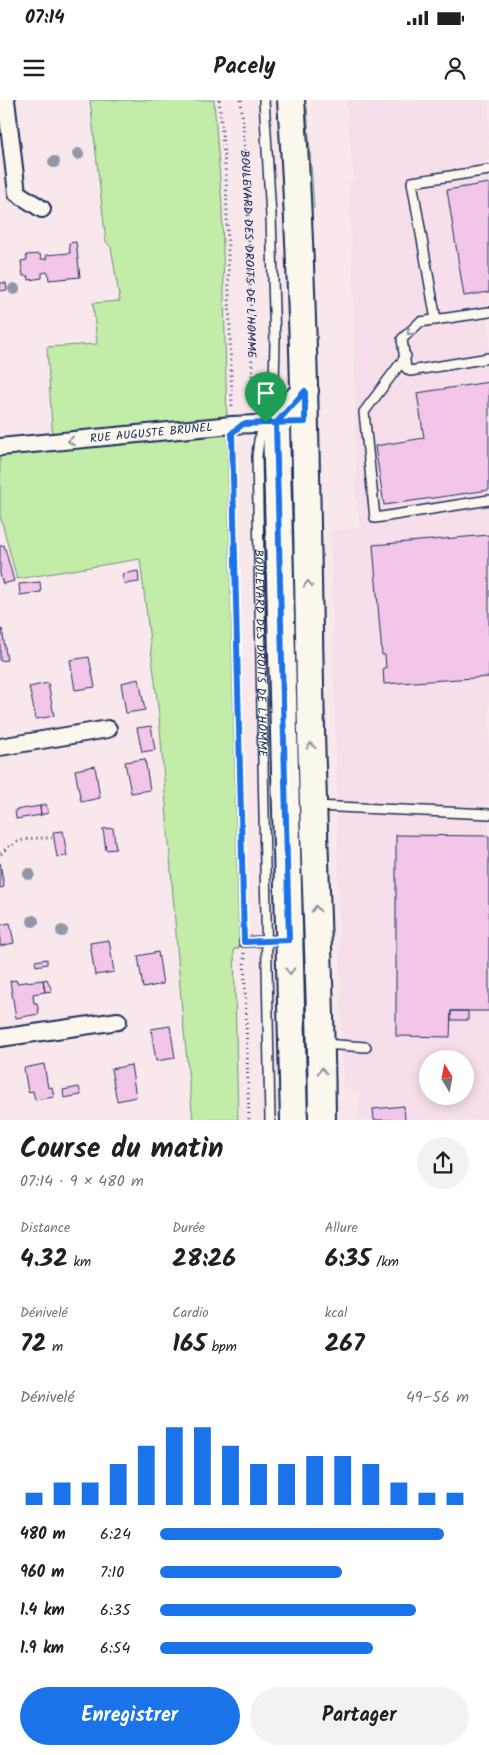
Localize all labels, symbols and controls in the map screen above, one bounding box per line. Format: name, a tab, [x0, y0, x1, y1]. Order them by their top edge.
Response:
text: 07:14	[25, 3, 64, 33]
text: Pacely	[213, 50, 276, 85]
icon: menu	[20, 54, 48, 82]
icon: person	[441, 54, 469, 82]
street label: BOULEVARD DES DROITS DE L'HOMME	[235, 149, 261, 359]
one-way arrow	[407, 326, 416, 335]
pin	[245, 372, 287, 423]
icon: arrive	[252, 379, 280, 407]
street label: RUE AUGUSTE BRUNEL	[89, 417, 214, 448]
one-way arrow	[66, 435, 74, 446]
street label: BOULEVARD DES DROITS DE L'HOMME	[249, 549, 272, 758]
one-way arrow	[303, 580, 313, 588]
one-way arrow	[306, 742, 317, 750]
one-way arrow	[311, 905, 322, 913]
one-way arrow	[285, 968, 295, 975]
north arrow	[419, 1050, 474, 1105]
map controls	[419, 1050, 474, 1105]
one-way arrow	[316, 1067, 327, 1075]
text: Course du matin	[20, 1127, 223, 1172]
button: share	[417, 1137, 469, 1189]
text: 07:14 · 9 × 480 m	[20, 1169, 144, 1194]
text: Distance	[20, 1217, 70, 1239]
text: Durée	[172, 1217, 205, 1239]
text: Allure	[325, 1217, 358, 1239]
text: 4.32	[20, 1239, 68, 1279]
text: 28:26	[172, 1239, 236, 1279]
text: 6:35	[325, 1239, 371, 1279]
text: km	[68, 1251, 91, 1273]
text: /km	[371, 1251, 399, 1273]
text: Dénivelé	[20, 1302, 68, 1324]
text: Cardio	[172, 1302, 209, 1324]
text: kcal	[325, 1302, 347, 1324]
text: 72	[20, 1324, 46, 1364]
text: 165	[172, 1324, 206, 1364]
text: 267	[325, 1324, 365, 1364]
text: m	[46, 1336, 63, 1358]
text: bpm	[206, 1336, 237, 1358]
text: Dénivelé	[20, 1385, 75, 1410]
text: 49–56 m	[406, 1385, 469, 1410]
text: 480 m	[20, 1522, 66, 1547]
text: 6:24	[100, 1522, 131, 1547]
text: 960 m	[20, 1560, 64, 1585]
text: 7:10	[100, 1560, 124, 1585]
text: 1.4 km	[20, 1598, 65, 1623]
text: 6:35	[100, 1598, 131, 1623]
text: 1.9 km	[20, 1636, 64, 1661]
text: 6:54	[100, 1636, 130, 1661]
button: Enregistrer	[20, 1687, 240, 1745]
button: Partager	[250, 1687, 469, 1745]

